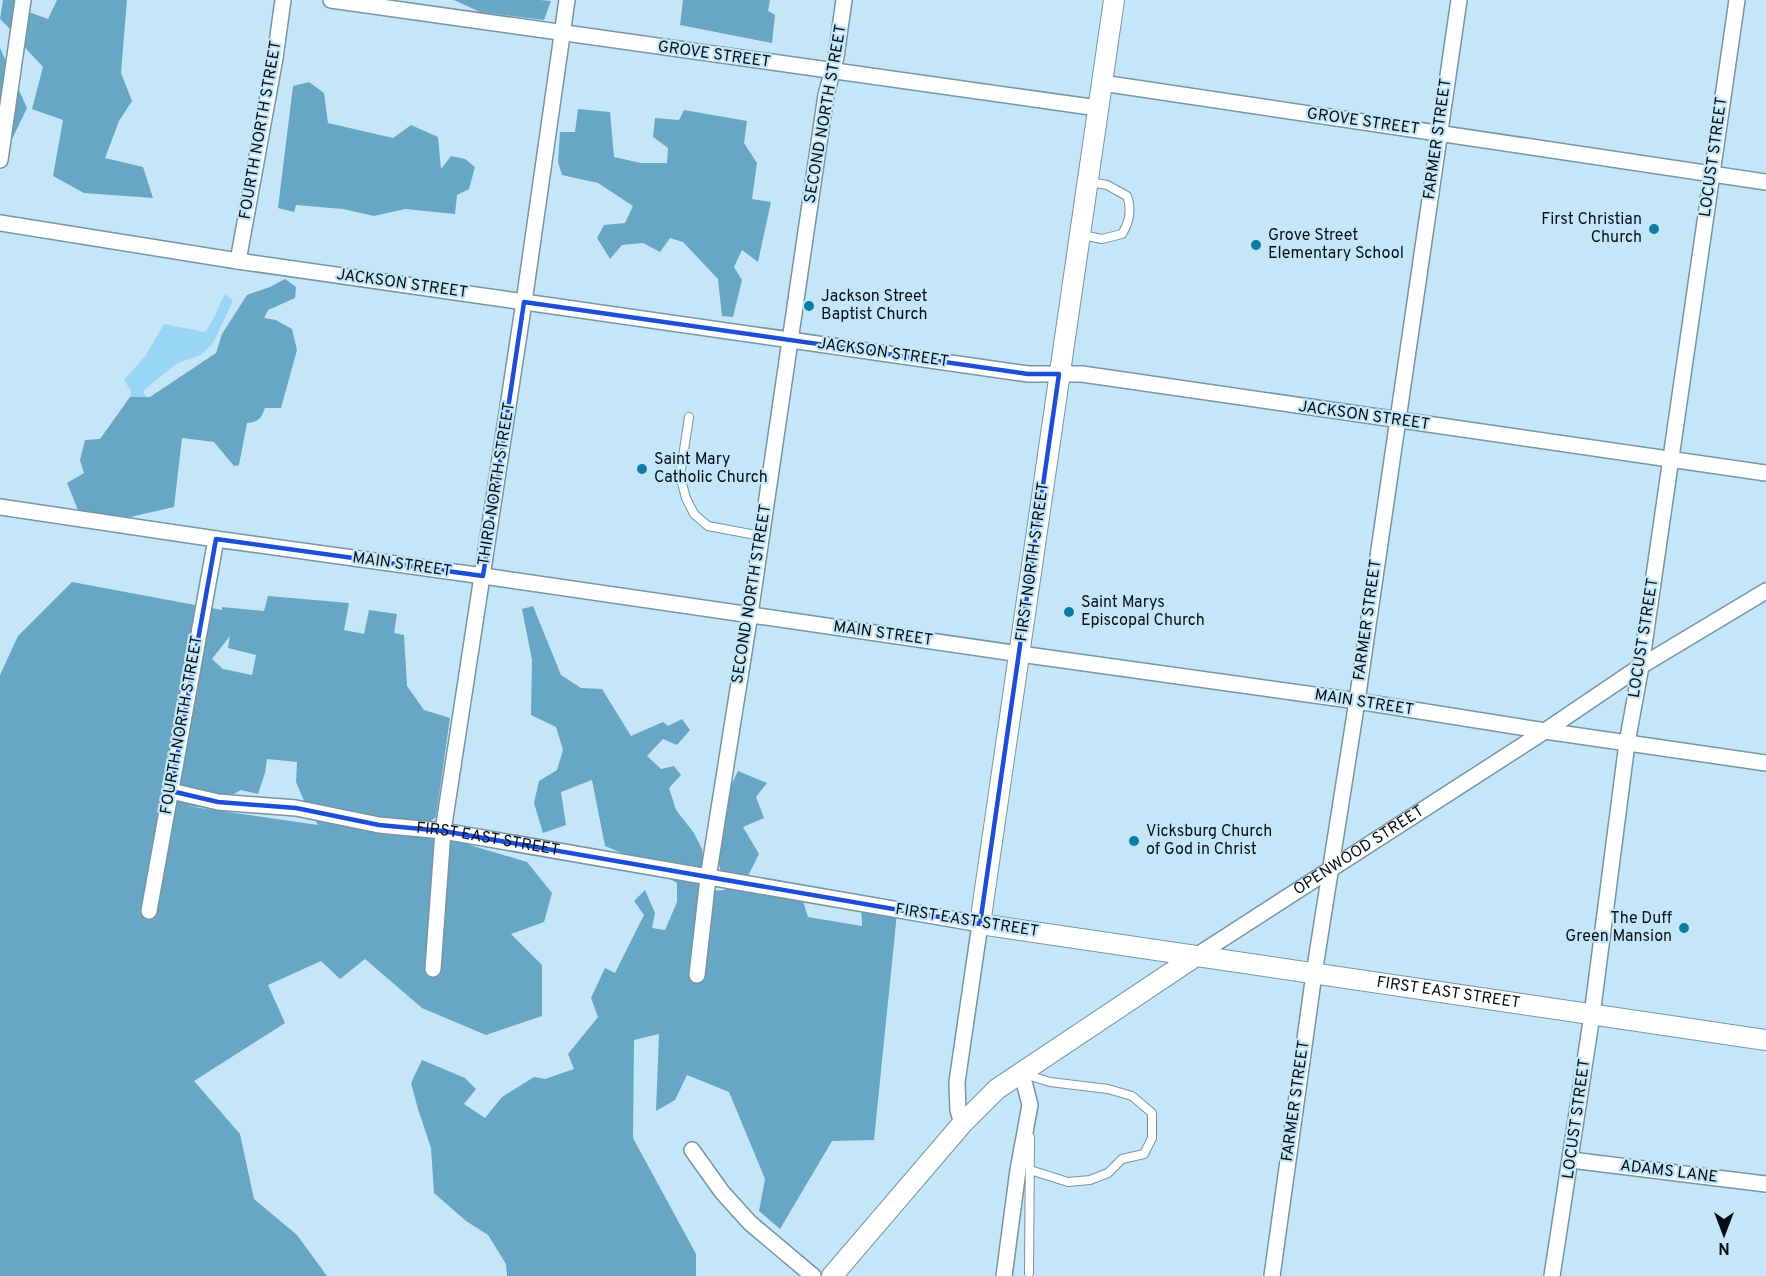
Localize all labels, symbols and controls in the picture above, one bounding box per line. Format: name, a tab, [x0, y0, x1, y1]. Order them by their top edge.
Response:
street label: SECOND NORTH STREET	[800, 23, 852, 205]
street label: GROVE STREET	[656, 37, 772, 73]
street label: FOURTH NORTH STREET	[235, 39, 287, 221]
street label: FARMER STREET	[1420, 77, 1456, 201]
street label: LOCUST STREET	[1696, 96, 1732, 218]
street label: GROVE STREET	[1305, 104, 1421, 140]
place label: First Christian Church	[1541, 210, 1642, 248]
marker: First Christian Church	[1647, 222, 1661, 236]
place label: Grove Street Elementary School	[1268, 226, 1404, 264]
marker: Grove Street Elementary School	[1249, 238, 1263, 252]
street label: JACKSON STREET	[335, 265, 469, 303]
place label: Jackson Street Baptist Church	[821, 287, 928, 325]
marker: Jackson Street Baptist Church	[802, 299, 816, 313]
street label: JACKSON STREET	[816, 334, 950, 372]
street label: JACKSON STREET	[1297, 397, 1431, 435]
street label: THIRD NORTH STREET	[474, 401, 520, 567]
place label: Saint Mary Catholic Church	[654, 450, 768, 488]
marker: Saint Mary Catholic Church	[635, 462, 649, 476]
street label: FIRST NORTH STREET	[1012, 481, 1054, 643]
street label: SECOND NORTH STREET	[728, 503, 776, 685]
street label: MAIN STREET	[351, 548, 453, 582]
street label: FARMER STREET	[1350, 558, 1386, 682]
street label: LOCUST STREET	[1625, 577, 1663, 699]
place label: Saint Marys Episcopal Church	[1081, 593, 1205, 631]
marker: Saint Marys Episcopal Church	[1062, 605, 1076, 619]
street label: MAIN STREET	[832, 617, 934, 651]
street label: FOURTH NORTH STREET	[156, 634, 208, 816]
street label: MAIN STREET	[1313, 685, 1415, 721]
street label: OPENWOOD STREET	[1290, 801, 1428, 900]
street label: FIRST EAST STREET	[415, 819, 561, 861]
place label: Vicksburg Church of God in Christ	[1146, 822, 1272, 860]
marker: Vicksburg Church of God in Christ	[1127, 834, 1141, 848]
street label: FIRST EAST STREET	[894, 900, 1040, 942]
place label: The Duff Green Mansion	[1565, 909, 1672, 947]
marker: The Duff Green Mansion	[1677, 921, 1691, 935]
street label: FIRST EAST STREET	[1375, 973, 1521, 1014]
street label: FARMER STREET	[1278, 1039, 1314, 1163]
street label: LOCUST STREET	[1559, 1058, 1595, 1180]
street label: ADAMS LANE	[1619, 1156, 1719, 1188]
north arrow	[1694, 1204, 1754, 1264]
text: N	[1718, 1237, 1730, 1257]

